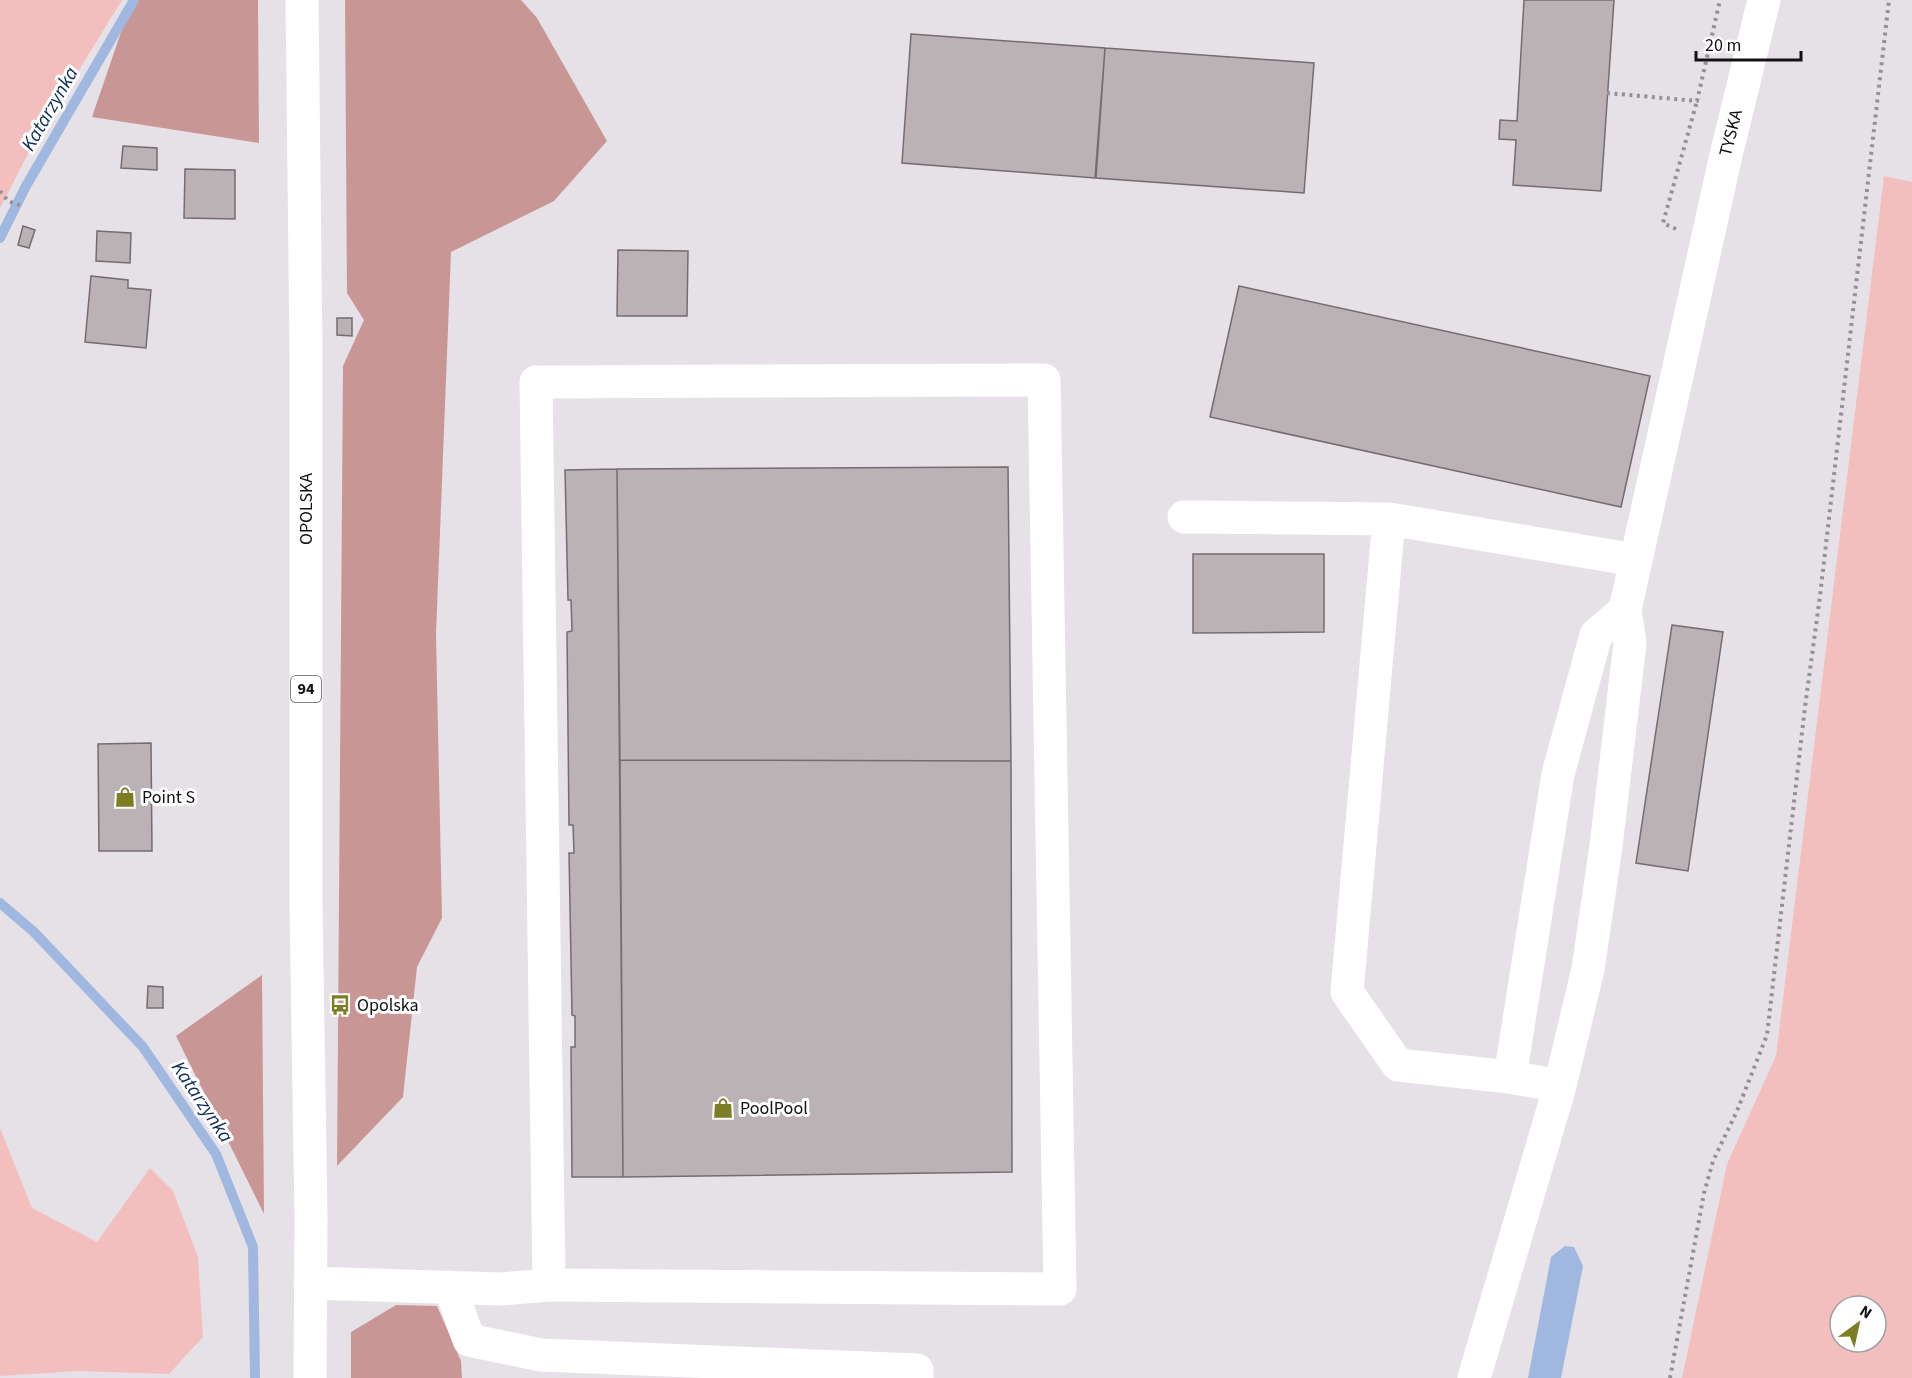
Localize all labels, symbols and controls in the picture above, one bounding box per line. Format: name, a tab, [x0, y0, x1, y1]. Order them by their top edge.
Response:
scale bar	[1696, 24, 1801, 62]
text: 20 m	[1705, 33, 1741, 58]
water label: Katarzynka	[15, 62, 85, 156]
street label: TYSKA	[1713, 107, 1749, 159]
street label: OPOLSKA	[294, 473, 319, 545]
road number: 94	[291, 676, 321, 702]
shop icon: Point S	[113, 785, 137, 809]
place label: Point S	[142, 785, 195, 810]
bus stop icon: Opolska	[328, 993, 352, 1017]
place label: Opolska	[357, 993, 419, 1018]
water label: Katarzynka	[164, 1056, 240, 1149]
shop icon: PoolPool	[711, 1096, 735, 1120]
place label: PoolPool	[740, 1096, 808, 1121]
north arrow	[1828, 1294, 1888, 1354]
text: N	[1855, 1300, 1876, 1324]

